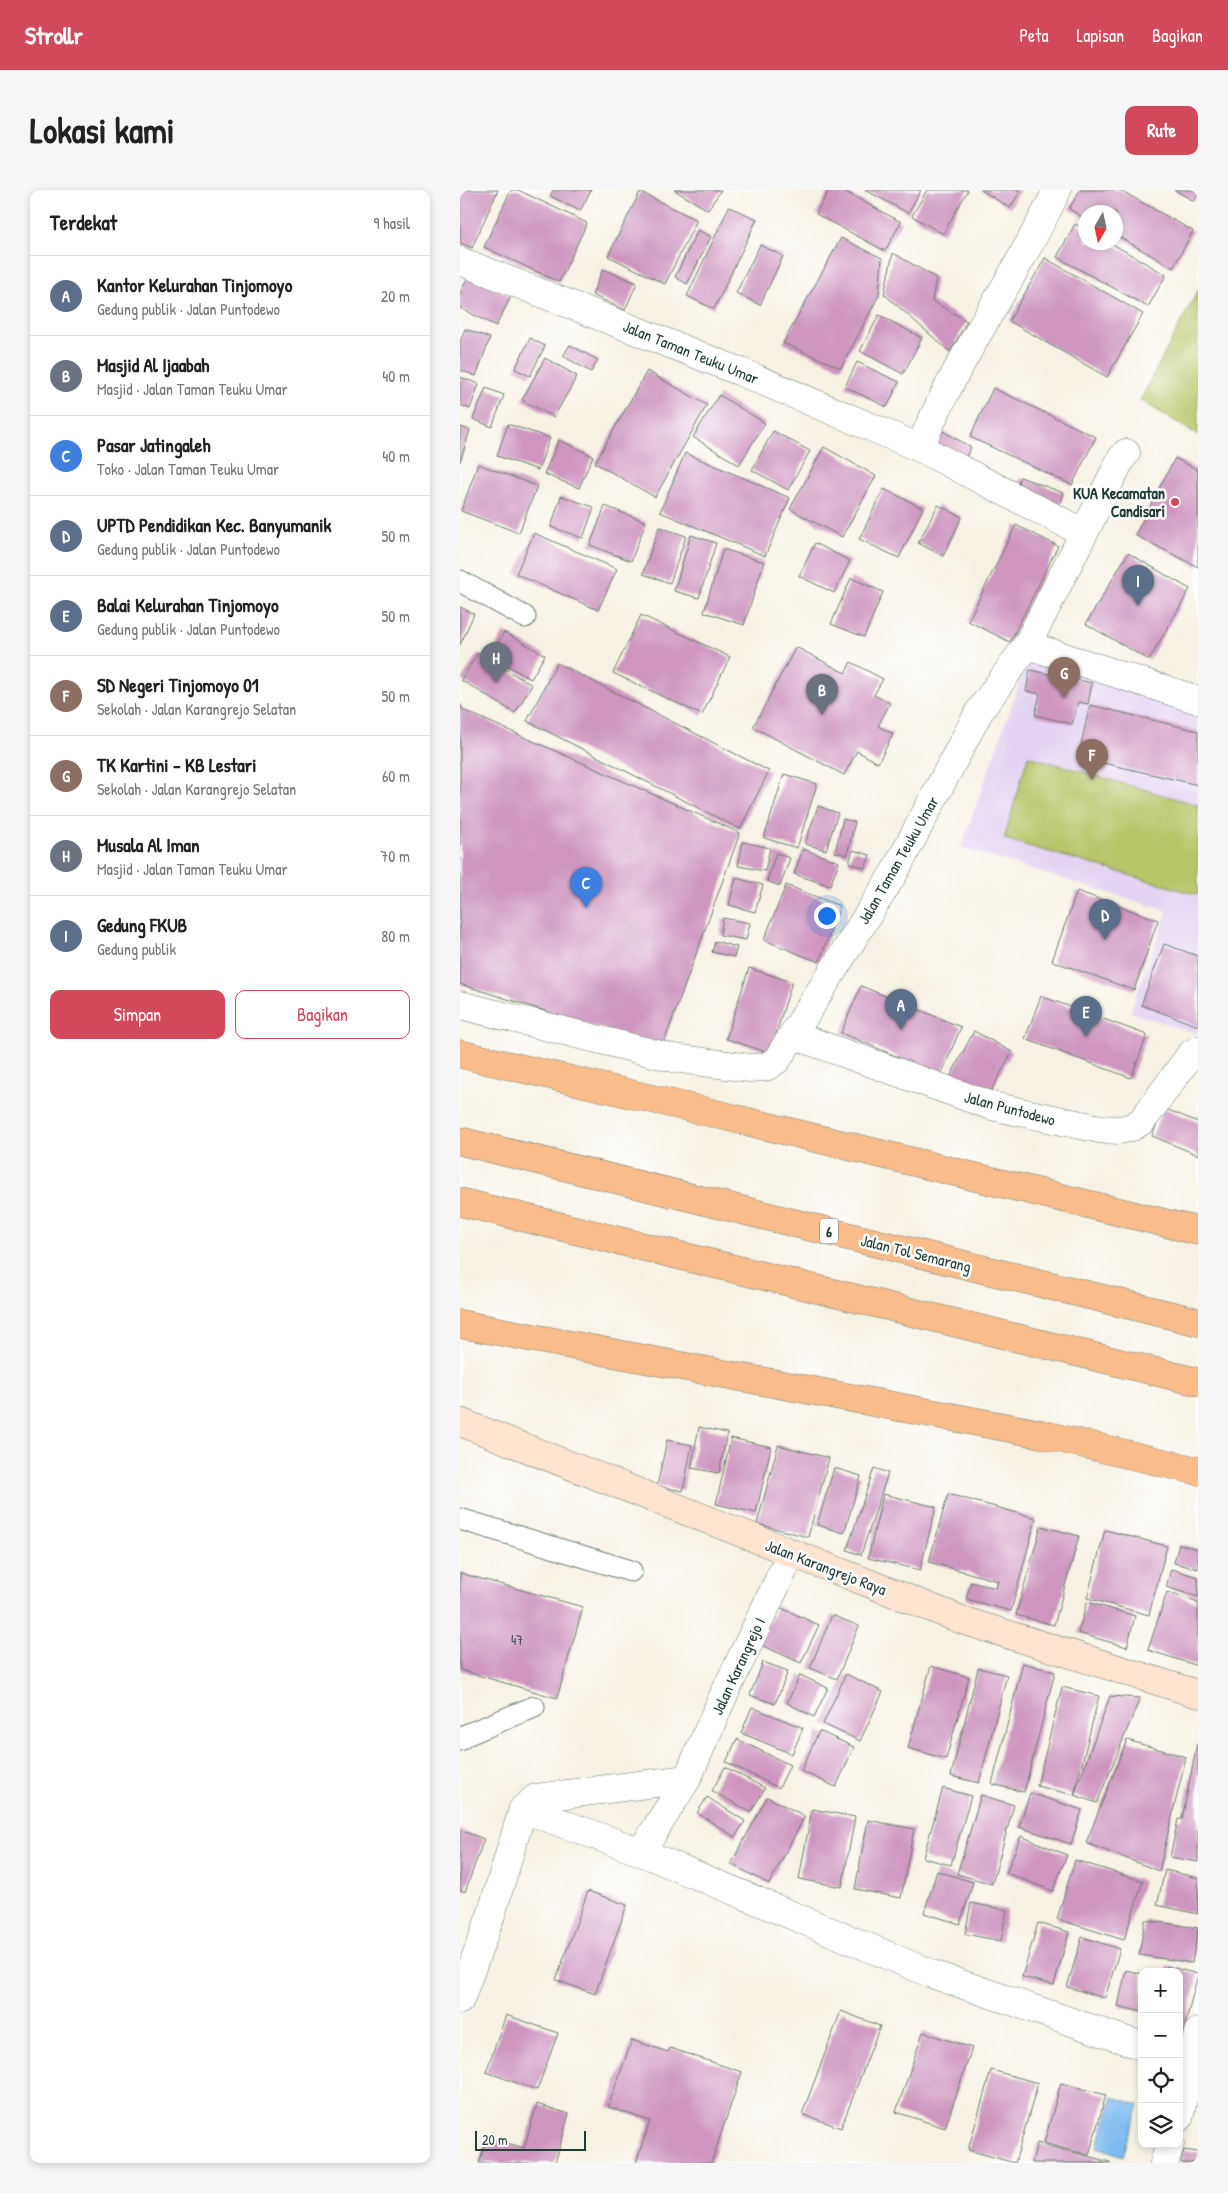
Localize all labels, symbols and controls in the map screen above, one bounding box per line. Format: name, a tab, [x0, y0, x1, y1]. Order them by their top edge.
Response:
text: Strollr	[25, 19, 83, 51]
text: Peta	[1019, 23, 1048, 48]
text: Lapisan	[1076, 23, 1124, 48]
text: Bagikan	[1152, 23, 1203, 48]
button: Rute	[1125, 106, 1198, 155]
text: Lokasi kami	[30, 107, 175, 154]
north arrow	[1078, 205, 1123, 250]
text: Terdekat	[50, 208, 117, 237]
text: 9 hasil	[373, 212, 410, 234]
text: Kantor Kelurahan Tinjomoyo	[97, 272, 292, 298]
text: A	[62, 285, 70, 307]
text: 20 m	[381, 285, 410, 307]
text: Gedung publik · Jalan Puntodewo	[97, 298, 280, 320]
street label: Jalan Taman Teuku Umar	[620, 315, 762, 389]
text: Masjid Al Ijaabah	[97, 352, 209, 378]
text: B	[62, 365, 70, 387]
text: 40 m	[382, 365, 410, 387]
text: Masjid · Jalan Taman Teuku Umar	[97, 378, 288, 400]
text: Pasar Jatingaleh	[97, 432, 210, 458]
text: C	[62, 445, 70, 467]
text: 40 m	[382, 445, 410, 467]
text: Toko · Jalan Taman Teuku Umar	[97, 458, 279, 480]
place label: KUA Kecamatan Candisari	[1073, 482, 1165, 522]
marker: KUA Kecamatan Candisari	[1169, 496, 1181, 508]
text: UPTD Pendidikan Kec. Banyumanik	[97, 512, 332, 538]
text: D	[62, 525, 70, 547]
text: 50 m	[382, 525, 410, 547]
text: Gedung publik · Jalan Puntodewo	[97, 538, 280, 560]
pin: I	[1122, 565, 1154, 606]
text: Balai Kelurahan Tinjomoyo	[97, 592, 279, 618]
text: E	[62, 605, 70, 627]
text: 50 m	[382, 605, 410, 627]
text: Gedung publik · Jalan Puntodewo	[97, 618, 280, 640]
pin: H	[480, 642, 512, 683]
pin: G	[1048, 657, 1080, 698]
text: SD Negeri Tinjomoyo 01	[97, 672, 259, 698]
pin: B	[806, 674, 838, 715]
text: F	[63, 685, 69, 707]
text: 50 m	[382, 685, 410, 707]
text: Sekolah · Jalan Karangrejo Selatan	[97, 698, 296, 720]
pin: F	[1076, 739, 1108, 780]
text: TK Kartini - KB Lestari	[97, 752, 256, 778]
text: G	[62, 765, 70, 787]
text: 60 m	[382, 765, 410, 787]
text: Sekolah · Jalan Karangrejo Selatan	[97, 778, 296, 800]
street label: Jalan Taman Teuku Umar	[852, 792, 944, 928]
text: Musala Al Iman	[97, 832, 200, 858]
text: H	[62, 845, 70, 867]
text: 70 m	[380, 845, 410, 867]
text: Masjid · Jalan Taman Teuku Umar	[97, 858, 288, 880]
pin: C	[570, 867, 602, 908]
pin: D	[1089, 899, 1121, 940]
your location	[814, 903, 840, 929]
text: Gedung FKUB	[97, 912, 187, 938]
text: I	[64, 925, 68, 947]
text: 80 m	[381, 925, 410, 947]
text: Gedung publik	[97, 938, 176, 960]
pin: A	[885, 989, 917, 1030]
button: Simpan	[50, 990, 225, 1039]
button: Bagikan	[235, 990, 410, 1039]
pin: E	[1070, 996, 1102, 1037]
street label: Jalan Puntodewo	[962, 1085, 1058, 1131]
road number: 6	[820, 1218, 838, 1244]
street label: Jalan Tol Semarang	[858, 1229, 974, 1277]
street label: Jalan Karangrejo Raya	[762, 1534, 890, 1600]
street label: Jalan Karangrejo I	[706, 1614, 770, 1718]
house number: 47	[511, 1630, 523, 1649]
map controls	[1138, 1968, 1183, 2148]
button: +	[1138, 1968, 1183, 2013]
button: −	[1138, 2013, 1183, 2058]
button: locate	[1138, 2058, 1183, 2103]
button: layers	[1138, 2103, 1183, 2148]
scale bar	[475, 2128, 586, 2151]
text: 20 m	[482, 2130, 508, 2149]

